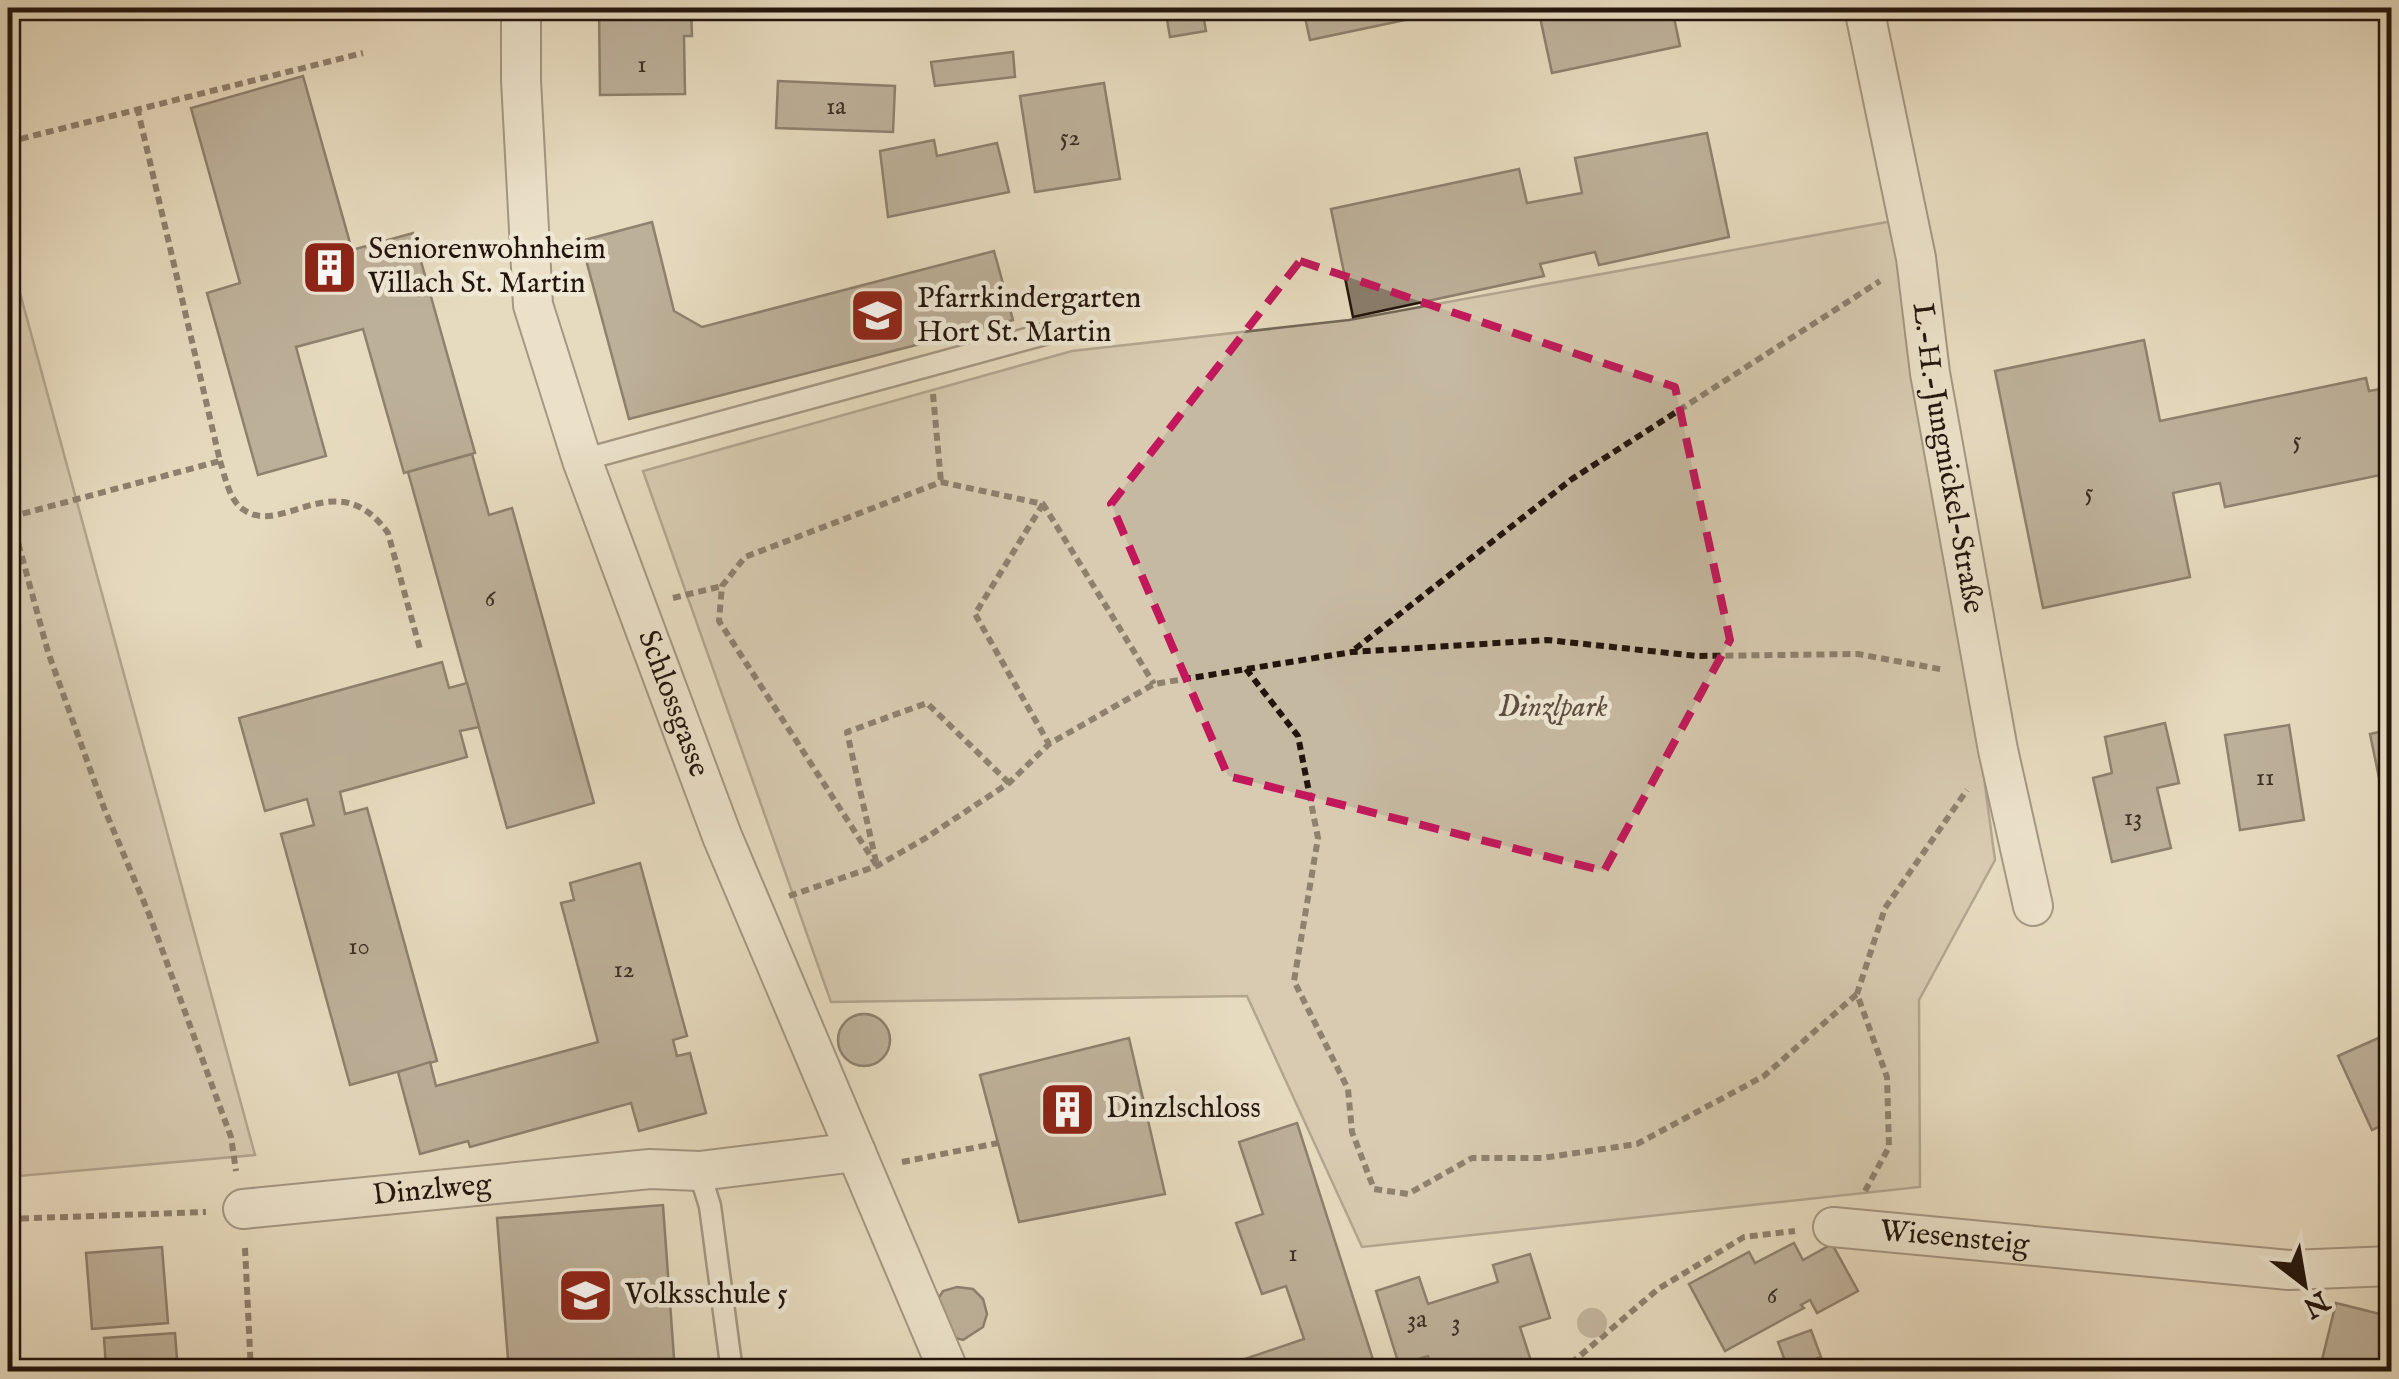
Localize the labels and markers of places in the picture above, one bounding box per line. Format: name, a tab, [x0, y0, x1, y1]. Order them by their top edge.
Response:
place label: Seniorenwohnheim Villach St. Martin	[367, 231, 606, 303]
building icon: Seniorenwohnheim Villach St. Martin	[299, 237, 359, 297]
place label: Pfarrkindergarten Hort St. Martin	[917, 280, 1141, 352]
school or university icon: Pfarrkindergarten Hort St. Martin	[848, 286, 908, 346]
building icon: Dinzlschloss	[1037, 1079, 1097, 1139]
place label: Dinzlschloss	[1106, 1090, 1261, 1128]
school or university icon: Volksschule 5	[556, 1265, 616, 1325]
place label: Volksschule 5	[624, 1276, 788, 1314]

